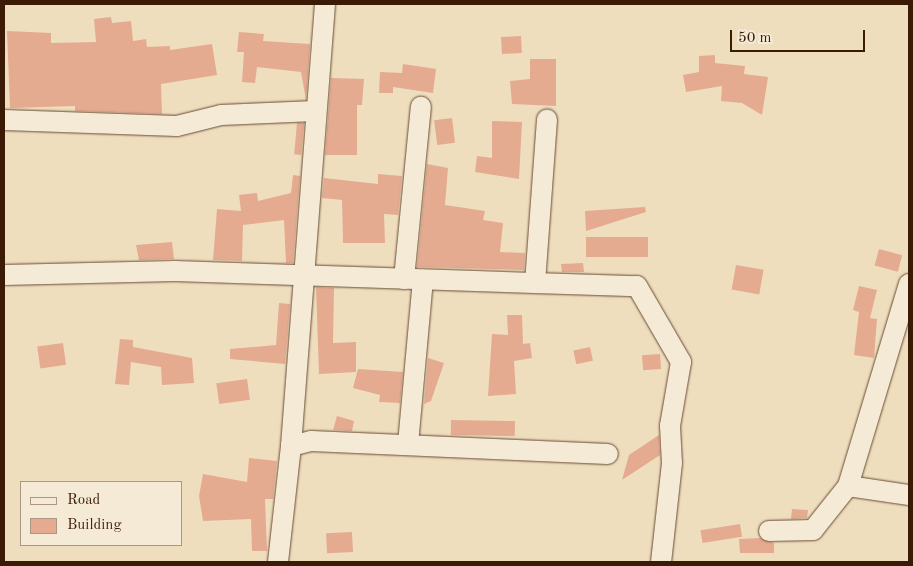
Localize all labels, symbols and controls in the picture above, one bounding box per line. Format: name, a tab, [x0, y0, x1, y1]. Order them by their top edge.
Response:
scale bar	[733, 20, 868, 52]
text: 50 m	[738, 31, 772, 46]
legend	[20, 481, 182, 546]
text: Road	[67, 493, 100, 508]
text: Building	[67, 518, 122, 533]

